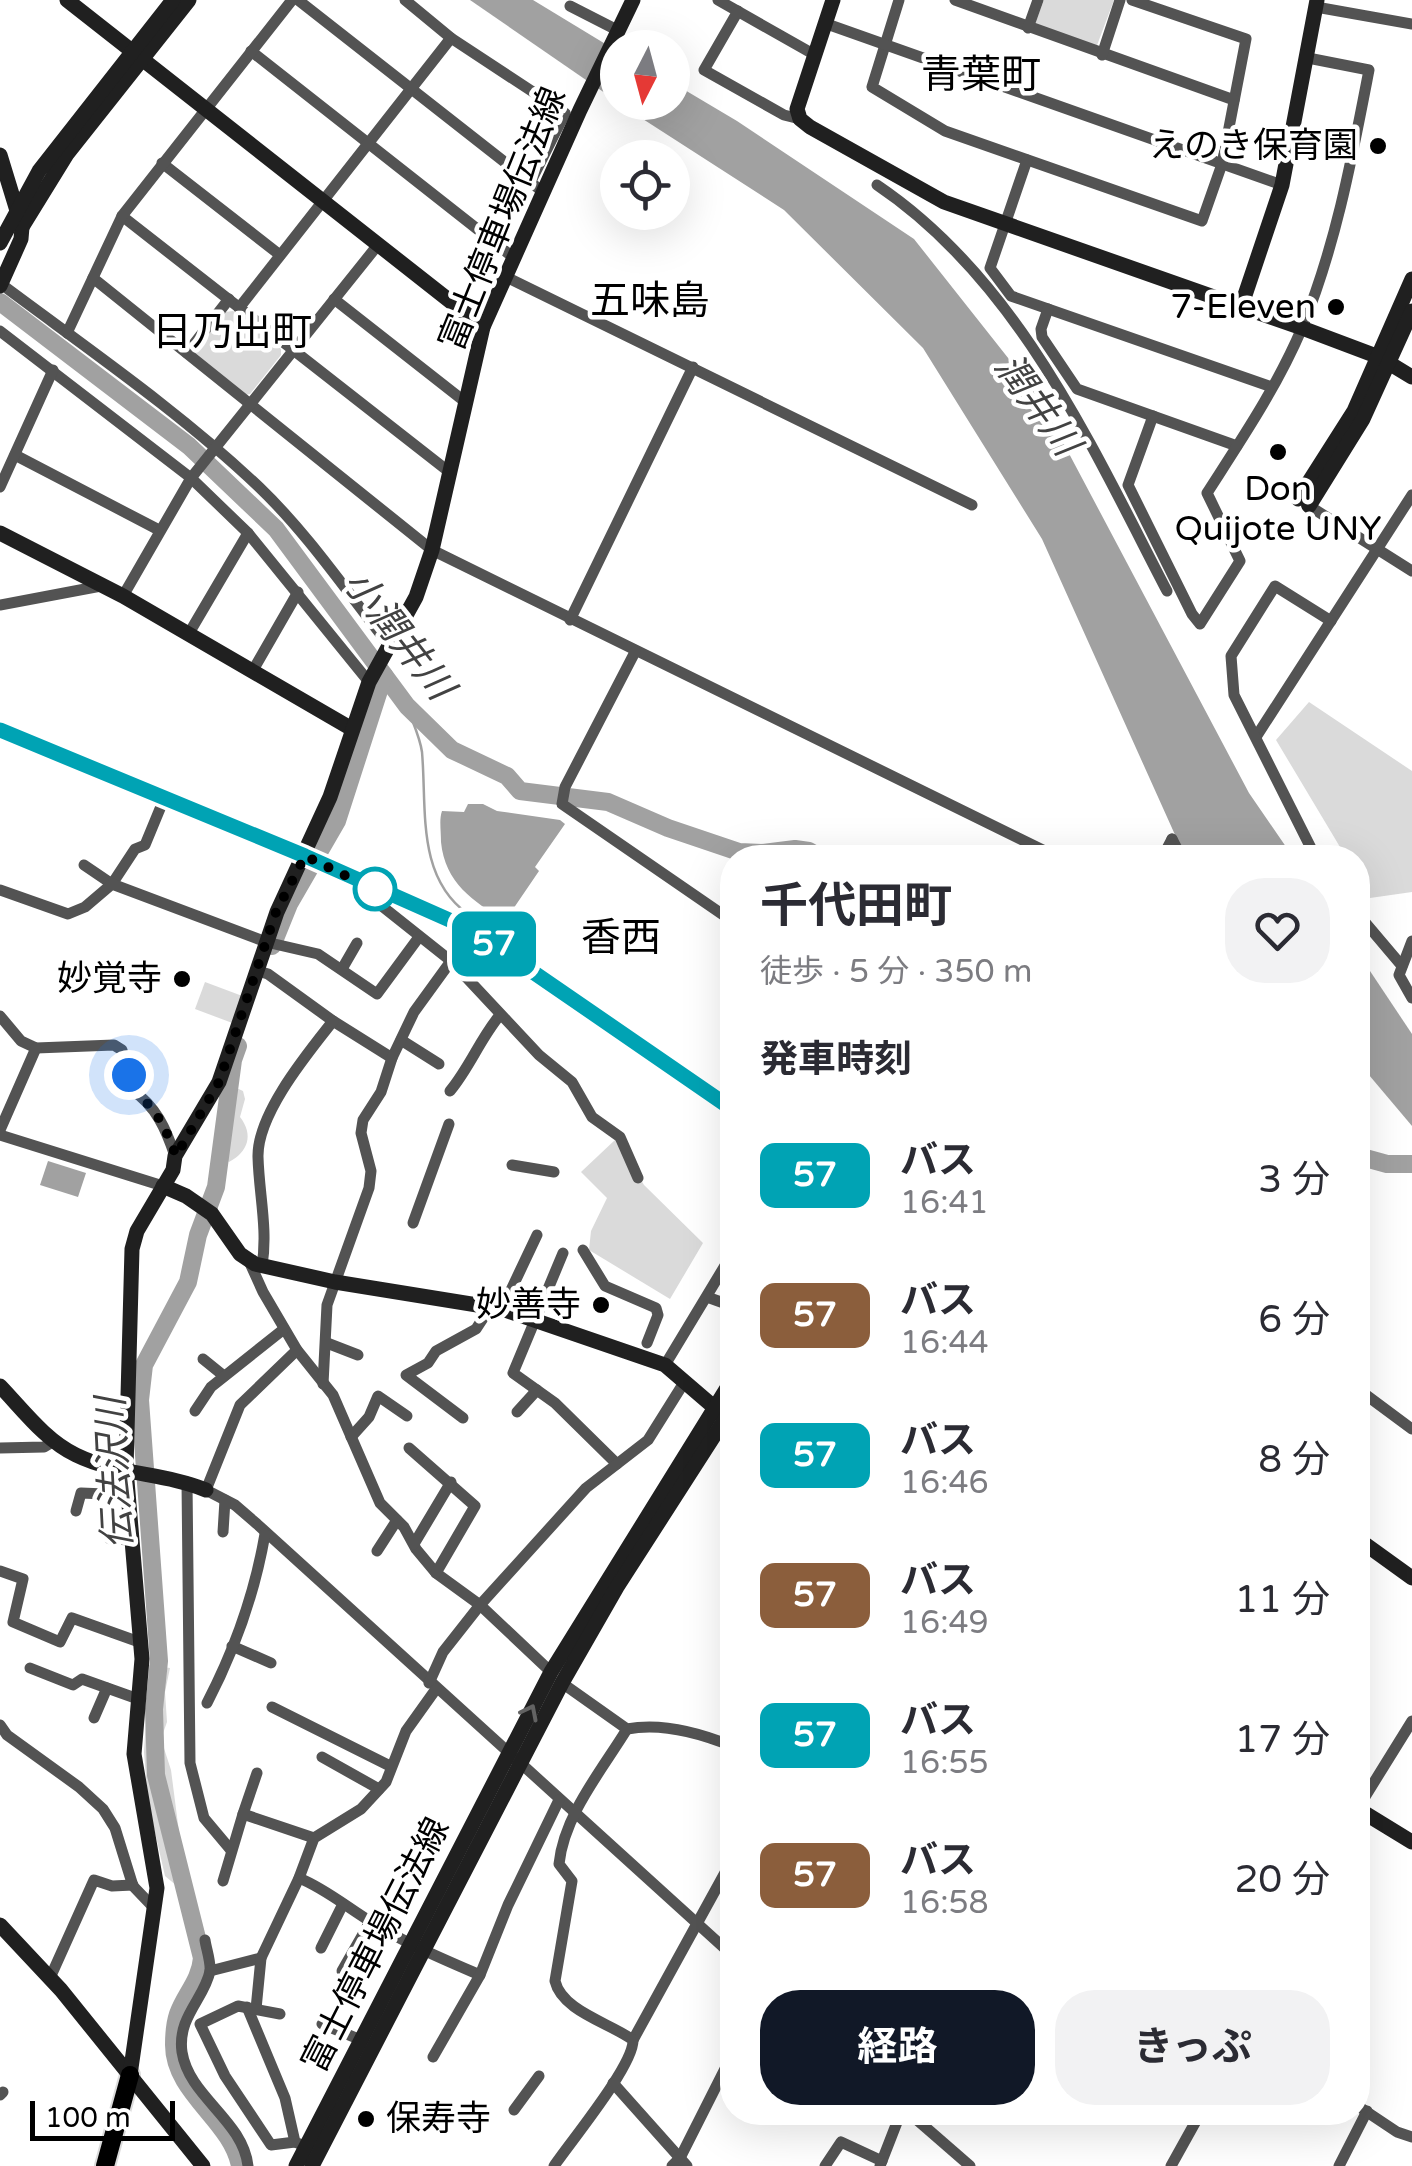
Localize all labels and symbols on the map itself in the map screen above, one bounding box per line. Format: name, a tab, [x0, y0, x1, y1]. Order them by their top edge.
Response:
north arrow	[600, 30, 690, 120]
district label: 青葉町	[921, 51, 1041, 99]
street label: 富士停車場伝法線	[431, 81, 575, 357]
place label: えのき保育園	[1149, 125, 1358, 167]
marker: えのき保育園	[1367, 135, 1389, 157]
district label: 五味島	[590, 277, 710, 325]
place label: 7-Eleven	[1170, 286, 1316, 328]
marker: 7-Eleven	[1325, 296, 1347, 318]
district label: 日乃出町	[152, 308, 312, 356]
water label: 潤井川	[985, 345, 1091, 468]
marker: Don Quijote UNY	[1267, 441, 1289, 463]
place label: Don Quijote UNY	[1174, 468, 1382, 550]
water label: 小潤井川	[333, 561, 465, 712]
unlabelled marker	[354, 868, 396, 910]
line badge: 57	[449, 912, 539, 976]
district label: 香西	[581, 914, 661, 962]
place label: 妙覚寺	[57, 958, 162, 1000]
marker: 妙覚寺	[171, 968, 193, 990]
your location	[104, 1050, 154, 1100]
place label: 妙善寺	[476, 1284, 581, 1326]
marker: 妙善寺	[590, 1294, 612, 1316]
water label: 伝法沢川	[88, 1392, 142, 1550]
one-way arrow	[518, 1705, 537, 1723]
street label: 富士停車場伝法線	[294, 1811, 458, 2079]
scale bar	[30, 2096, 175, 2140]
place label: 保寿寺	[386, 2098, 491, 2140]
marker: 保寿寺	[355, 2108, 377, 2130]

